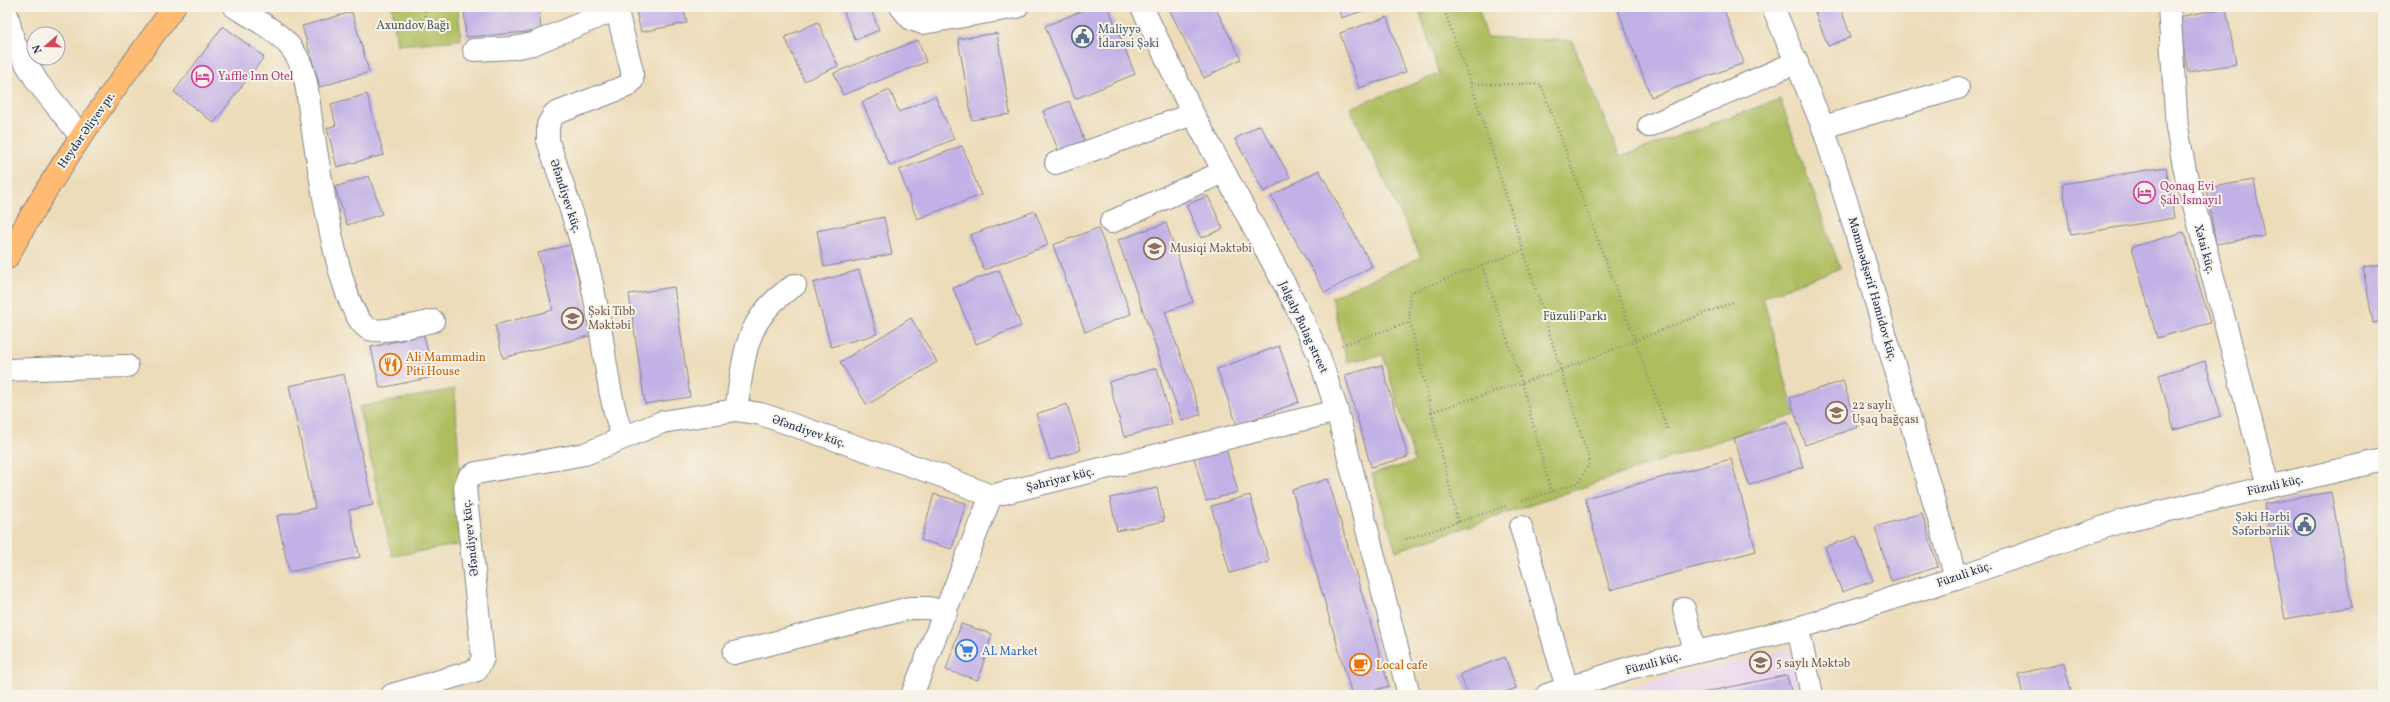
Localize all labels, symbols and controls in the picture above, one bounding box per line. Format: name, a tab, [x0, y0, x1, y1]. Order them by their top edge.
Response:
park label: Axundov Bağı	[376, 18, 450, 34]
place label: Maliyyə İdarəsi Şəki	[1098, 22, 1160, 52]
public building icon: Maliyyə İdarəsi Şəki	[1070, 23, 1096, 49]
north arrow	[26, 26, 66, 66]
text: N	[30, 43, 46, 55]
hotel icon: Yaffle Inn Otel	[189, 63, 215, 89]
place label: Yaffle Inn Otel	[218, 69, 294, 85]
street label: Heydər Əliyev pr.	[54, 89, 119, 172]
street label: Əfəndiyev küç.	[546, 157, 585, 235]
place label: Qonaq Evi Şah İsmayıl	[2160, 179, 2222, 209]
hotel icon: Qonaq Evi Şah İsmayıl	[2131, 180, 2157, 206]
street label: Məmmədşərif Həmidov küç.	[1844, 215, 1900, 363]
street label: Xətai küç.	[2190, 223, 2218, 276]
school or university icon: Musiqi Məktəbi	[1142, 235, 1168, 261]
place label: Musiqi Məktəbi	[1170, 241, 1252, 257]
street label: Jalgaly Bulag street	[1275, 279, 1331, 376]
place label: Şəki Tibb Məktəbi	[588, 304, 636, 334]
school or university icon: Şəki Tibb Məktəbi	[559, 305, 585, 331]
park label: Füzuli Parkı	[1543, 309, 1607, 325]
place label: Ali Mammadin Piti House	[406, 350, 486, 380]
restaurant icon: Ali Mammadin Piti House	[377, 351, 403, 377]
place label: 22 saylı Uşaq bağçası	[1852, 398, 1919, 428]
school or university icon: 22 saylı Uşaq bağçası	[1824, 399, 1850, 425]
street label: Əfəndiyev küç.	[770, 412, 848, 452]
street label: Şəhriyar küç.	[1025, 464, 1096, 496]
street label: Füzuli küç.	[2246, 472, 2305, 500]
street label: Əfəndiyev küç.	[459, 499, 483, 577]
place label: Şəki Hərbi Səfərbərlik	[2232, 510, 2290, 540]
public building icon: Şəki Hərbi Səfərbərlik	[2292, 511, 2318, 537]
street label: Füzuli küç.	[1935, 558, 1994, 592]
supermarket icon: AL Market	[953, 638, 979, 664]
place label: AL Market	[982, 644, 1038, 660]
street label: Füzuli küç.	[1624, 649, 1683, 679]
school or university icon: 5 saylı Məktəb	[1747, 650, 1773, 676]
cafe icon: Local cafe	[1348, 652, 1374, 678]
place label: 5 saylı Məktəb	[1776, 656, 1851, 672]
place label: Local cafe	[1376, 658, 1428, 674]

